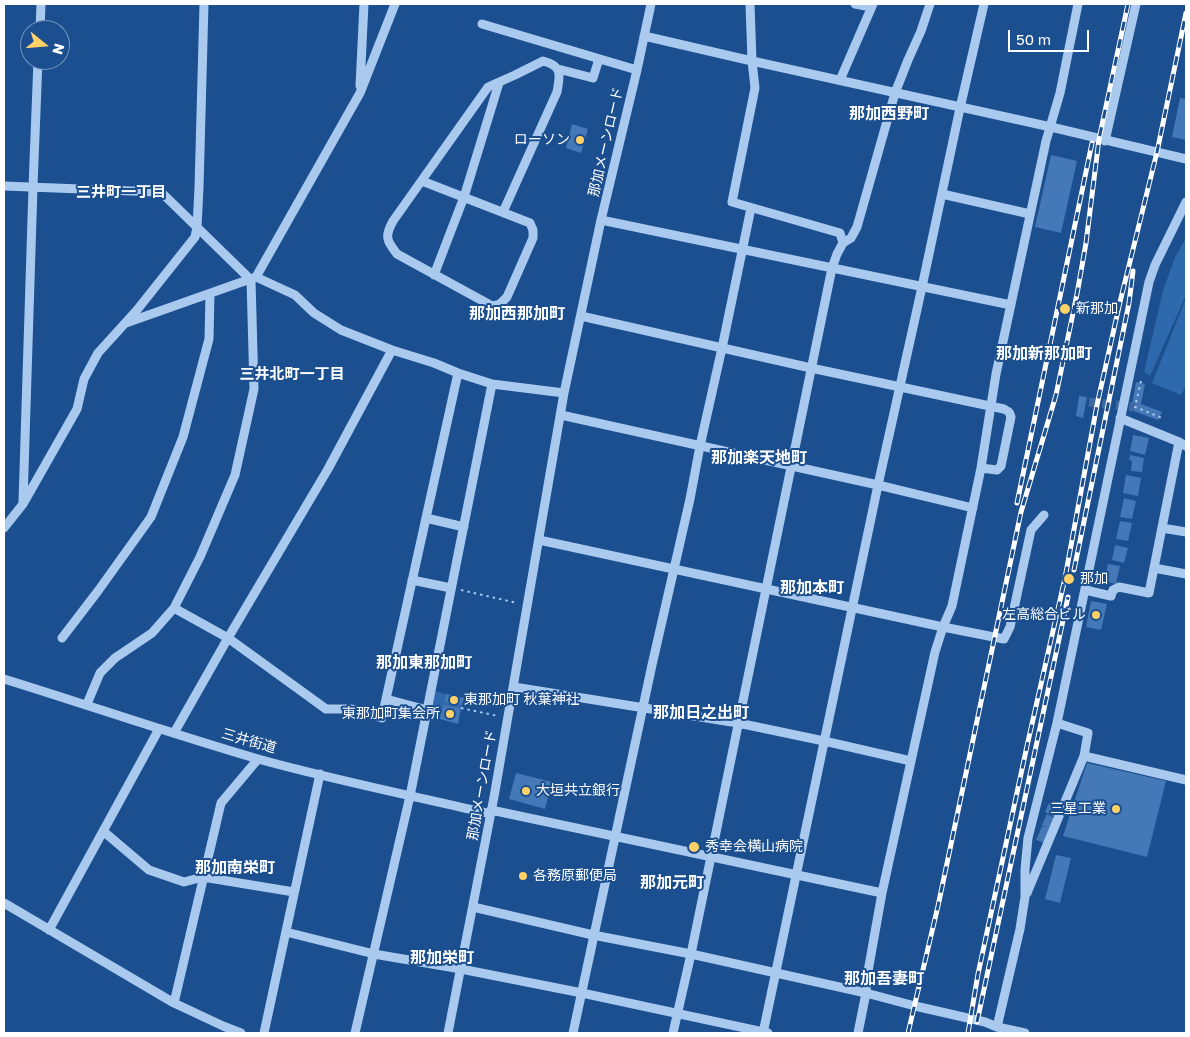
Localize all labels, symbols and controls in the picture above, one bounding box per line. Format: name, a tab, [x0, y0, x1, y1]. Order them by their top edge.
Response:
north arrow	[20, 20, 70, 70]
scale bar	[1010, 20, 1091, 52]
text: 50 m	[1016, 30, 1051, 48]
text: N	[49, 42, 69, 57]
street label: 那加メーンロード	[585, 86, 627, 198]
district label: 那加西野町	[849, 104, 929, 124]
place label: ローソン	[514, 132, 570, 148]
marker: ローソン	[574, 134, 586, 146]
district label: 三井町一丁目	[76, 183, 166, 201]
place label: 新那加	[1076, 301, 1118, 317]
marker: 新那加	[1058, 302, 1072, 316]
district label: 那加西那加町	[469, 304, 565, 324]
district label: 那加新那加町	[996, 344, 1092, 364]
district label: 三井北町一丁目	[240, 365, 344, 383]
district label: 那加楽天地町	[711, 448, 807, 468]
place label: 那加	[1080, 571, 1108, 587]
marker: 那加	[1062, 572, 1076, 586]
district label: 那加本町	[780, 578, 844, 598]
place label: 左高総合ビル	[1002, 607, 1086, 623]
marker: 左高総合ビル	[1090, 609, 1102, 621]
district label: 那加東那加町	[376, 653, 472, 673]
place label: 東那加町 秋葉神社	[464, 692, 579, 708]
marker: 東那加町 秋葉神社	[448, 694, 460, 706]
district label: 那加日之出町	[653, 703, 749, 723]
place label: 東那加町集会所	[342, 706, 440, 722]
marker: 東那加町集会所	[444, 708, 456, 720]
street label: 三井街道	[220, 725, 278, 757]
street label: 那加メーンロード	[464, 728, 500, 842]
place label: 大垣共立銀行	[536, 783, 620, 799]
marker: 大垣共立銀行	[520, 785, 532, 797]
place label: 三星工業	[1050, 801, 1106, 817]
marker: 三星工業	[1110, 803, 1122, 815]
place label: 秀幸会横山病院	[705, 839, 803, 855]
marker: 秀幸会横山病院	[687, 840, 701, 854]
district label: 那加南栄町	[195, 858, 275, 878]
place label: 各務原郵便局	[533, 868, 617, 884]
marker: 各務原郵便局	[517, 870, 529, 882]
district label: 那加元町	[640, 873, 704, 893]
district label: 那加栄町	[410, 948, 474, 968]
district label: 那加吾妻町	[844, 969, 924, 989]

